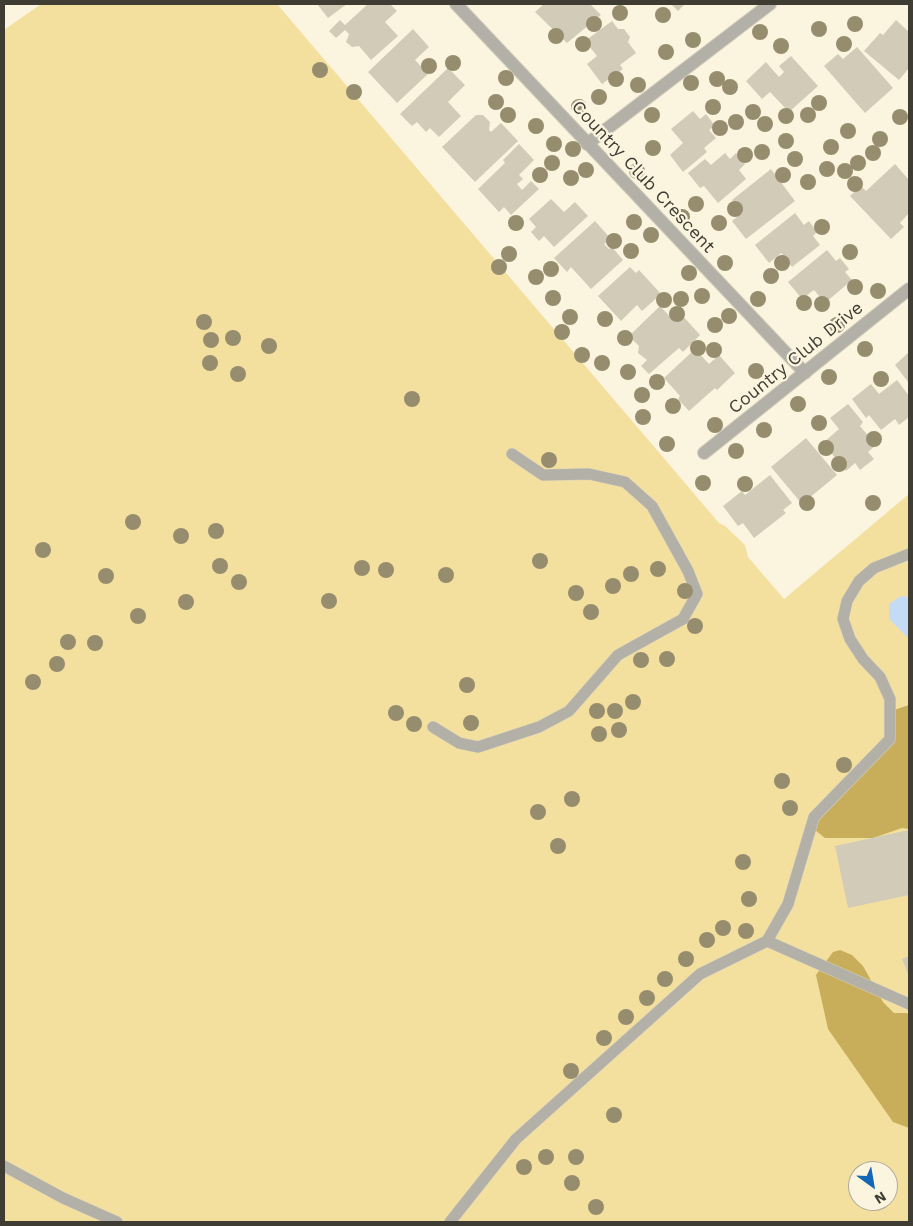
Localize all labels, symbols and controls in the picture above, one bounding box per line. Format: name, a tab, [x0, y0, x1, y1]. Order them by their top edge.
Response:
street label: Country Club Crescent	[567, 96, 719, 258]
street label: Country Club Drive	[724, 297, 868, 419]
north arrow	[848, 1161, 898, 1211]
text: N	[872, 1188, 889, 1207]

